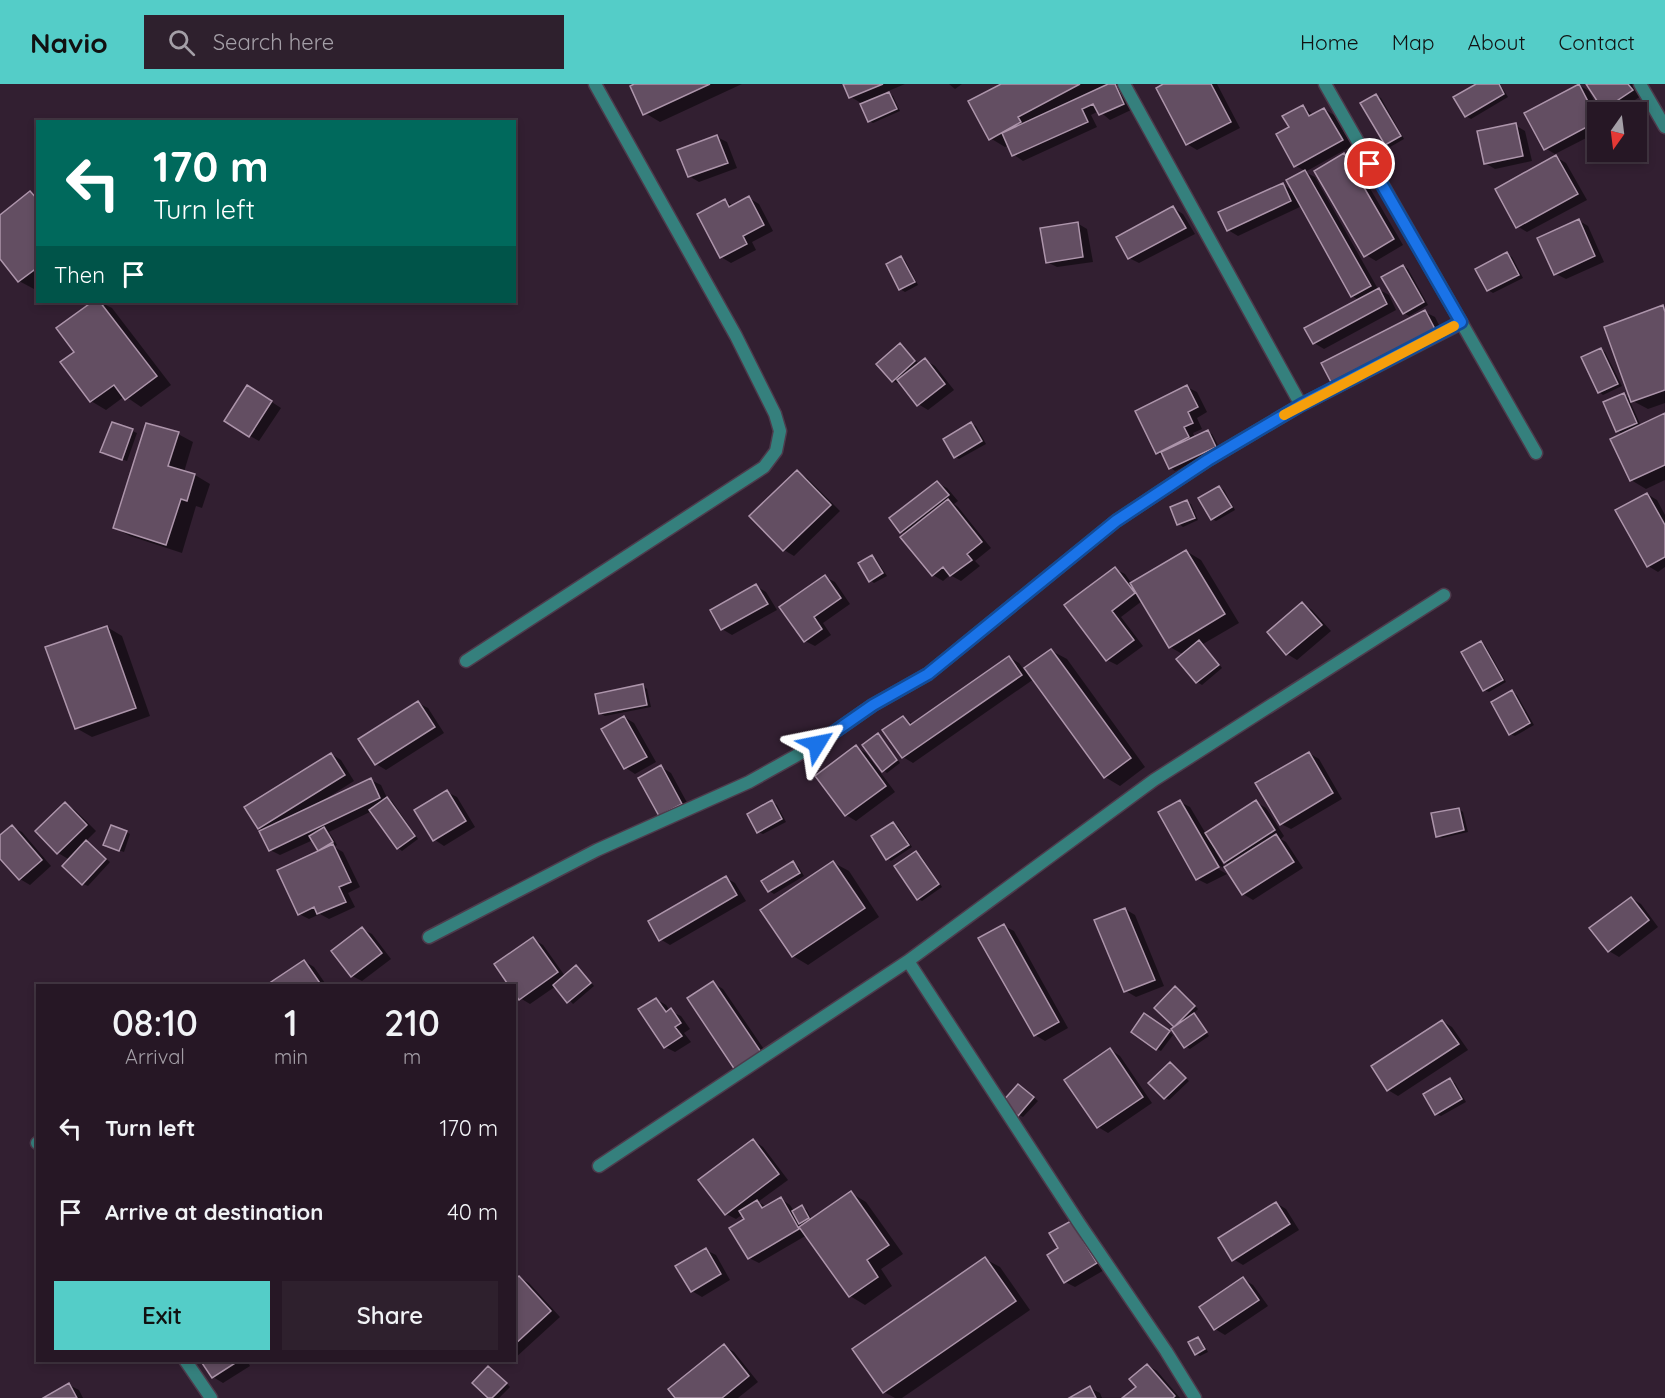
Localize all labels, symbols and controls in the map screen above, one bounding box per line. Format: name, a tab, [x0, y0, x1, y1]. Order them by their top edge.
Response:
search box	[144, 15, 564, 69]
text: Navio	[30, 25, 108, 60]
icon: search	[165, 26, 198, 59]
text: Search here	[213, 28, 334, 56]
text: Home	[1300, 29, 1359, 55]
text: Map	[1392, 29, 1435, 55]
text: About	[1468, 29, 1526, 55]
text: Contact	[1559, 29, 1635, 55]
north arrow	[1587, 102, 1647, 162]
map controls	[1587, 102, 1647, 162]
pin	[1344, 138, 1395, 189]
text: 170 m	[153, 140, 269, 193]
icon: left	[54, 144, 132, 222]
icon: arrive	[1353, 147, 1386, 180]
text: Turn left	[153, 192, 255, 226]
icon: arrive	[117, 258, 150, 291]
text: Then	[54, 261, 105, 289]
position arrow	[785, 712, 849, 776]
text: 08:10	[112, 1000, 198, 1045]
text: 1	[284, 1000, 298, 1045]
text: 210	[384, 1000, 440, 1045]
text: Arrival	[125, 1044, 185, 1069]
text: min	[274, 1044, 308, 1069]
text: m	[403, 1044, 421, 1069]
icon: left	[54, 1112, 87, 1145]
text: Turn left	[105, 1114, 195, 1142]
text: 170 m	[439, 1114, 498, 1142]
icon: arrive	[54, 1196, 87, 1229]
text: Arrive at destination	[105, 1198, 323, 1226]
text: 40 m	[447, 1198, 498, 1226]
button: Exit	[54, 1281, 270, 1350]
button: Share	[282, 1281, 498, 1350]

